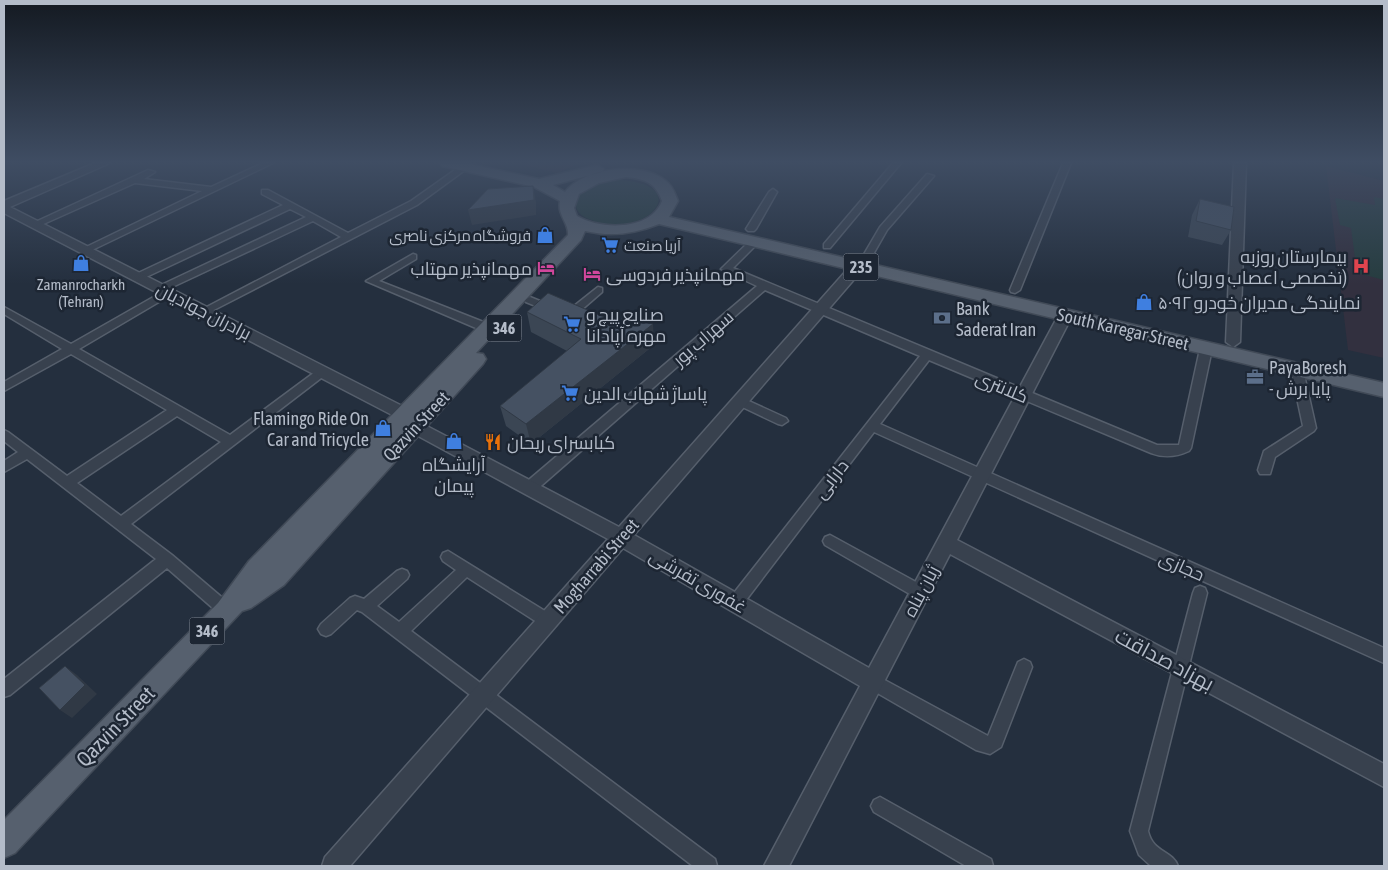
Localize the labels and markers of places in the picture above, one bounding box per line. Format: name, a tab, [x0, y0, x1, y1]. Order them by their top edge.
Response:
shop icon: فروشگاه مرکزی ناصری	[535, 225, 555, 245]
place label: فروشگاه مرکزی ناصری	[389, 227, 531, 246]
supermarket icon: آریا صنعت	[600, 235, 620, 255]
place label: آریا صنعت	[624, 237, 681, 255]
place label: بیمارستان روزبه (تخصصی اعصاب و روان)	[1177, 246, 1347, 289]
shop icon: Zamanrocharkh (Tehran)	[71, 253, 91, 273]
hospital icon: بیمارستان روزبه (تخصصی اعصاب و روان)	[1351, 256, 1371, 276]
place label: مهمانپذیر مهتاب	[410, 258, 532, 280]
hotel icon: مهمانپذیر مهتاب	[536, 258, 556, 278]
hotel icon: مهمانپذیر فردوسی	[582, 264, 602, 284]
place label: مهمانپذیر فردوسی	[606, 264, 745, 286]
place label: Zamanrocharkh (Tehran)	[37, 276, 125, 310]
shop icon: نمایندگی مدیران خودرو ۵۰۹۲	[1134, 292, 1154, 312]
place label: نمایندگی مدیران خودرو ۵۰۹۲	[1158, 292, 1360, 314]
place label: Bank Saderat Iran	[956, 298, 1036, 340]
place label: صنایع پیچ و مهره آپادانا	[586, 304, 666, 348]
bank icon: Bank Saderat Iran	[932, 308, 952, 328]
supermarket icon: صنایع پیچ و مهره آپادانا	[562, 314, 582, 334]
place label: PayaBoresh - پایا برش	[1269, 357, 1347, 401]
office icon: PayaBoresh - پایا برش	[1245, 367, 1265, 387]
supermarket icon: پاساژ شهاب الدین	[560, 383, 580, 403]
place label: پاساژ شهاب الدین	[584, 383, 707, 406]
place label: Flamingo Ride On Car and Tricycle	[253, 408, 369, 450]
shop icon: Flamingo Ride On Car and Tricycle	[373, 418, 393, 438]
shop icon: آرایشگاه پیمان	[444, 431, 464, 451]
restaurant icon: کبابسرای ریحان	[483, 432, 503, 452]
place label: کبابسرای ریحان	[507, 432, 615, 454]
place label: آرایشگاه پیمان	[422, 454, 486, 498]

